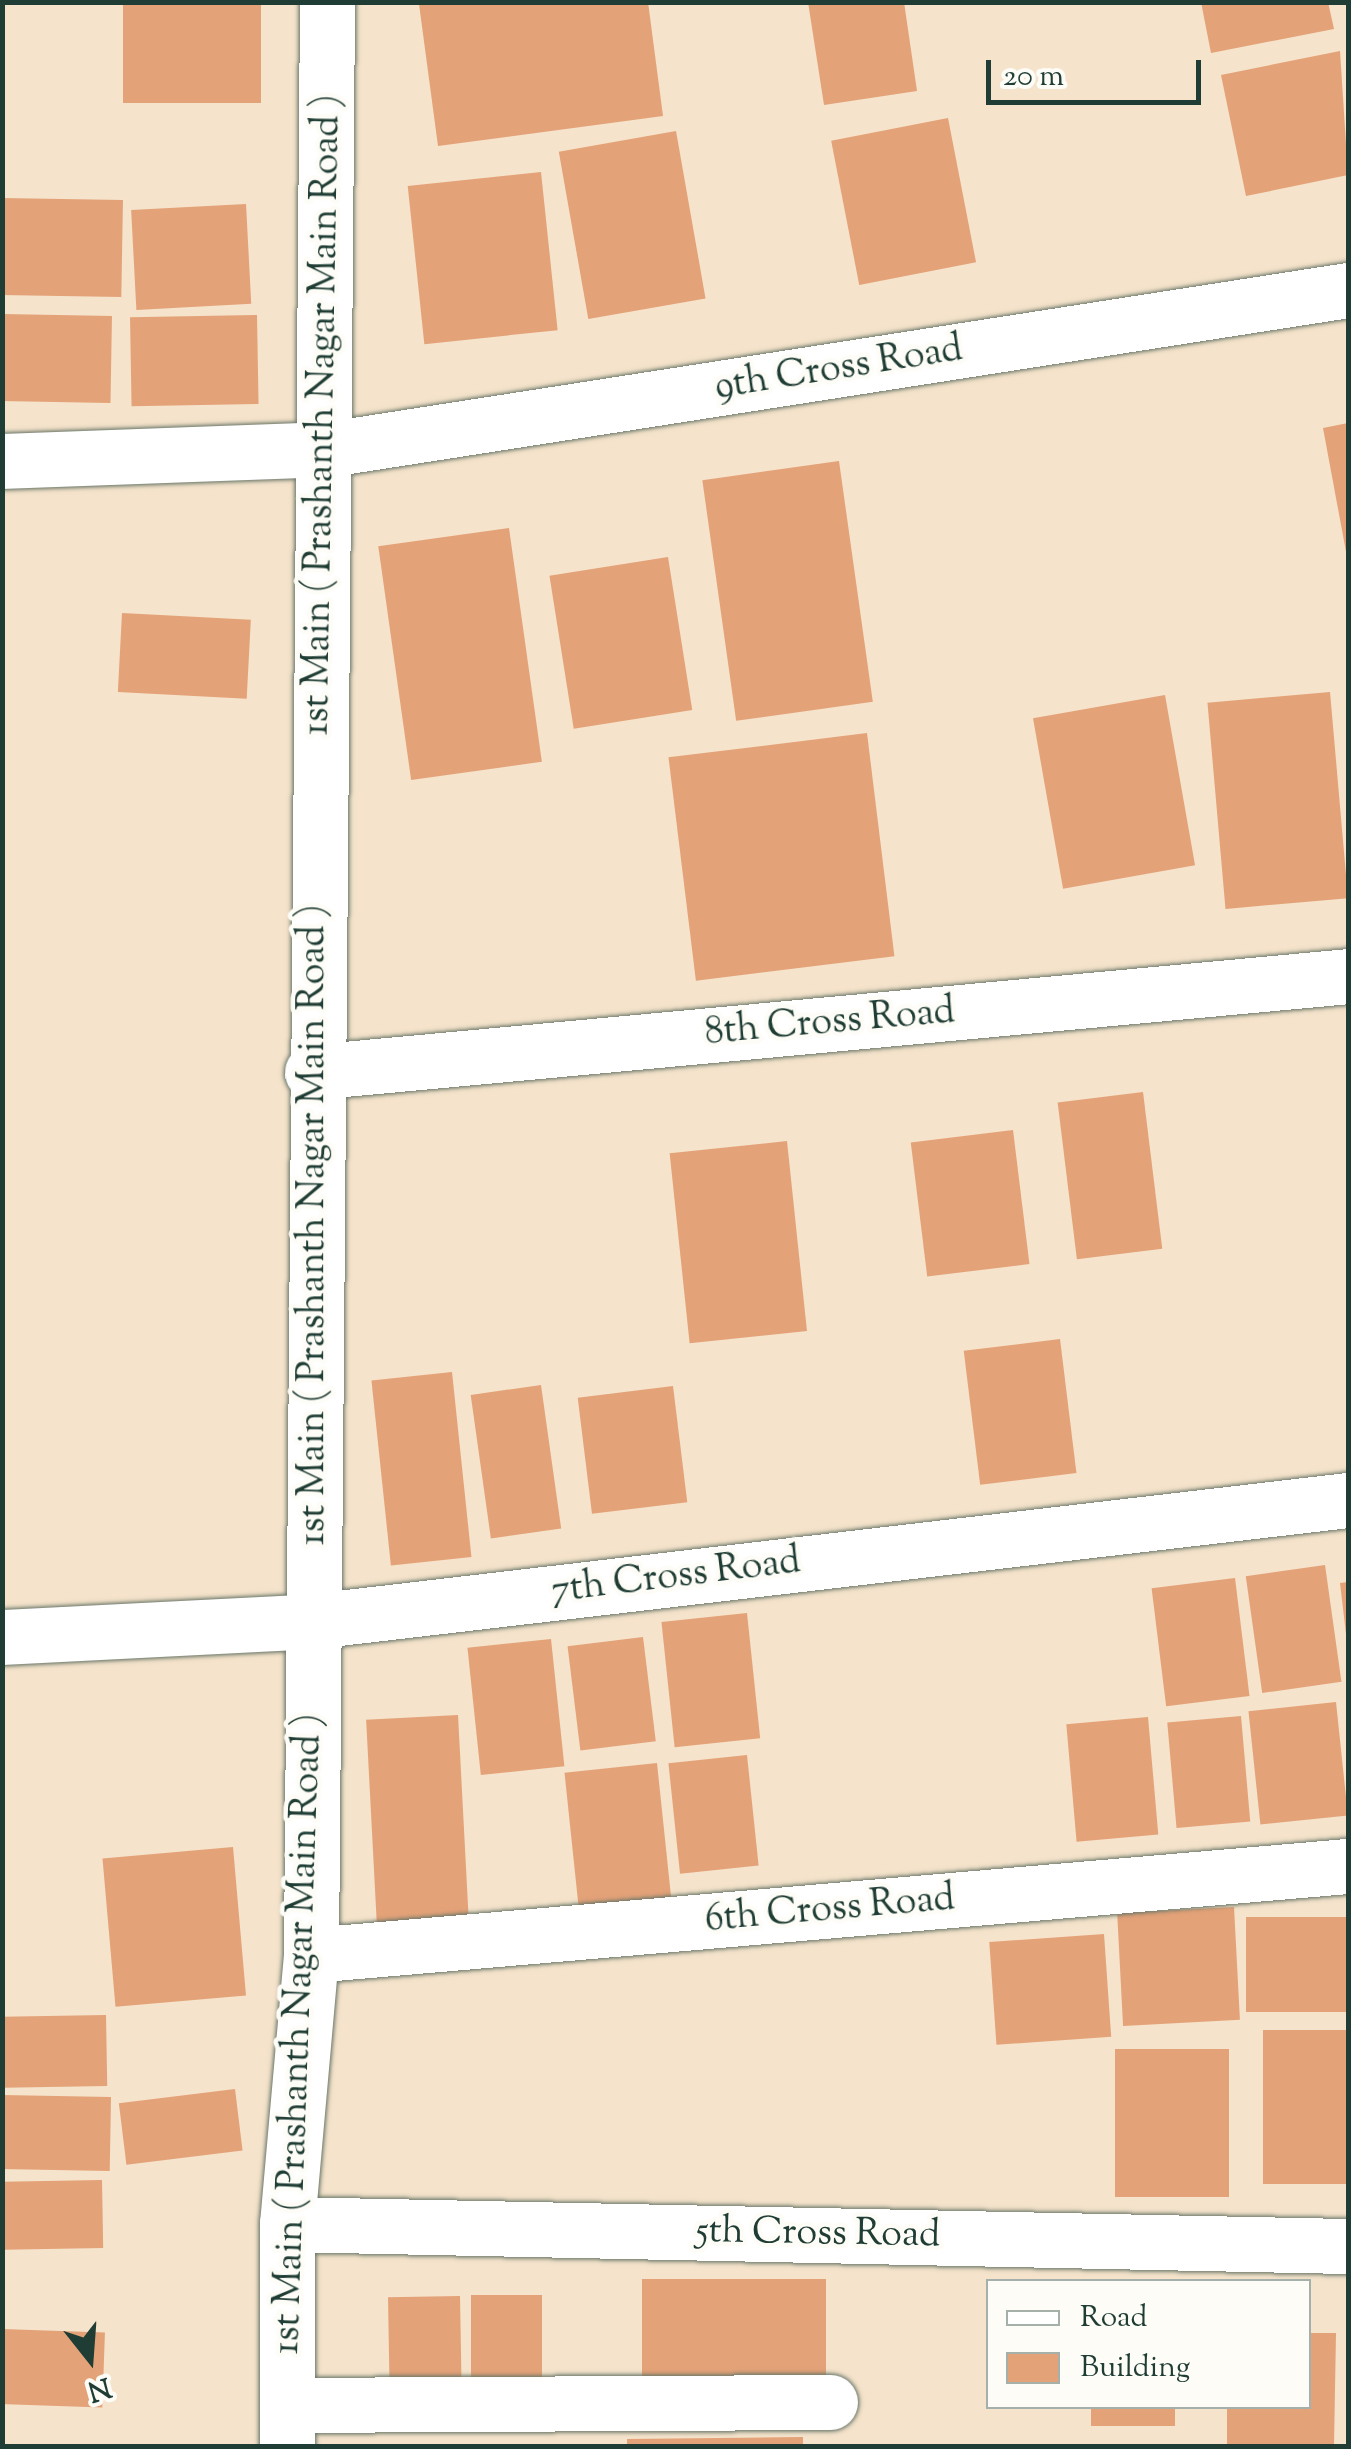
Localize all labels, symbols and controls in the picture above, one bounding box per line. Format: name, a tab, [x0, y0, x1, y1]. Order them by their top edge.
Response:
scale bar	[991, 40, 1206, 102]
text: 20 m	[1003, 56, 1064, 99]
street label: 1st Main ( Prashanth Nagar Main Road )	[296, 94, 352, 736]
street label: 9th Cross Road	[712, 328, 966, 412]
street label: 1st Main ( Prashanth Nagar Main Road )	[292, 905, 338, 1545]
street label: 8th Cross Road	[703, 990, 957, 1058]
street label: 7th Cross Road	[549, 1540, 803, 1616]
street label: 1st Main ( Prashanth Nagar Main Road )	[266, 1713, 334, 2355]
street label: 6th Cross Road	[703, 1877, 957, 1945]
street label: 5th Cross Road	[695, 2210, 941, 2260]
legend	[986, 2279, 1311, 2409]
text: Road	[1080, 2297, 1147, 2340]
north arrow	[40, 2309, 140, 2409]
text: Building	[1080, 2347, 1190, 2390]
text: N	[82, 2365, 115, 2410]

